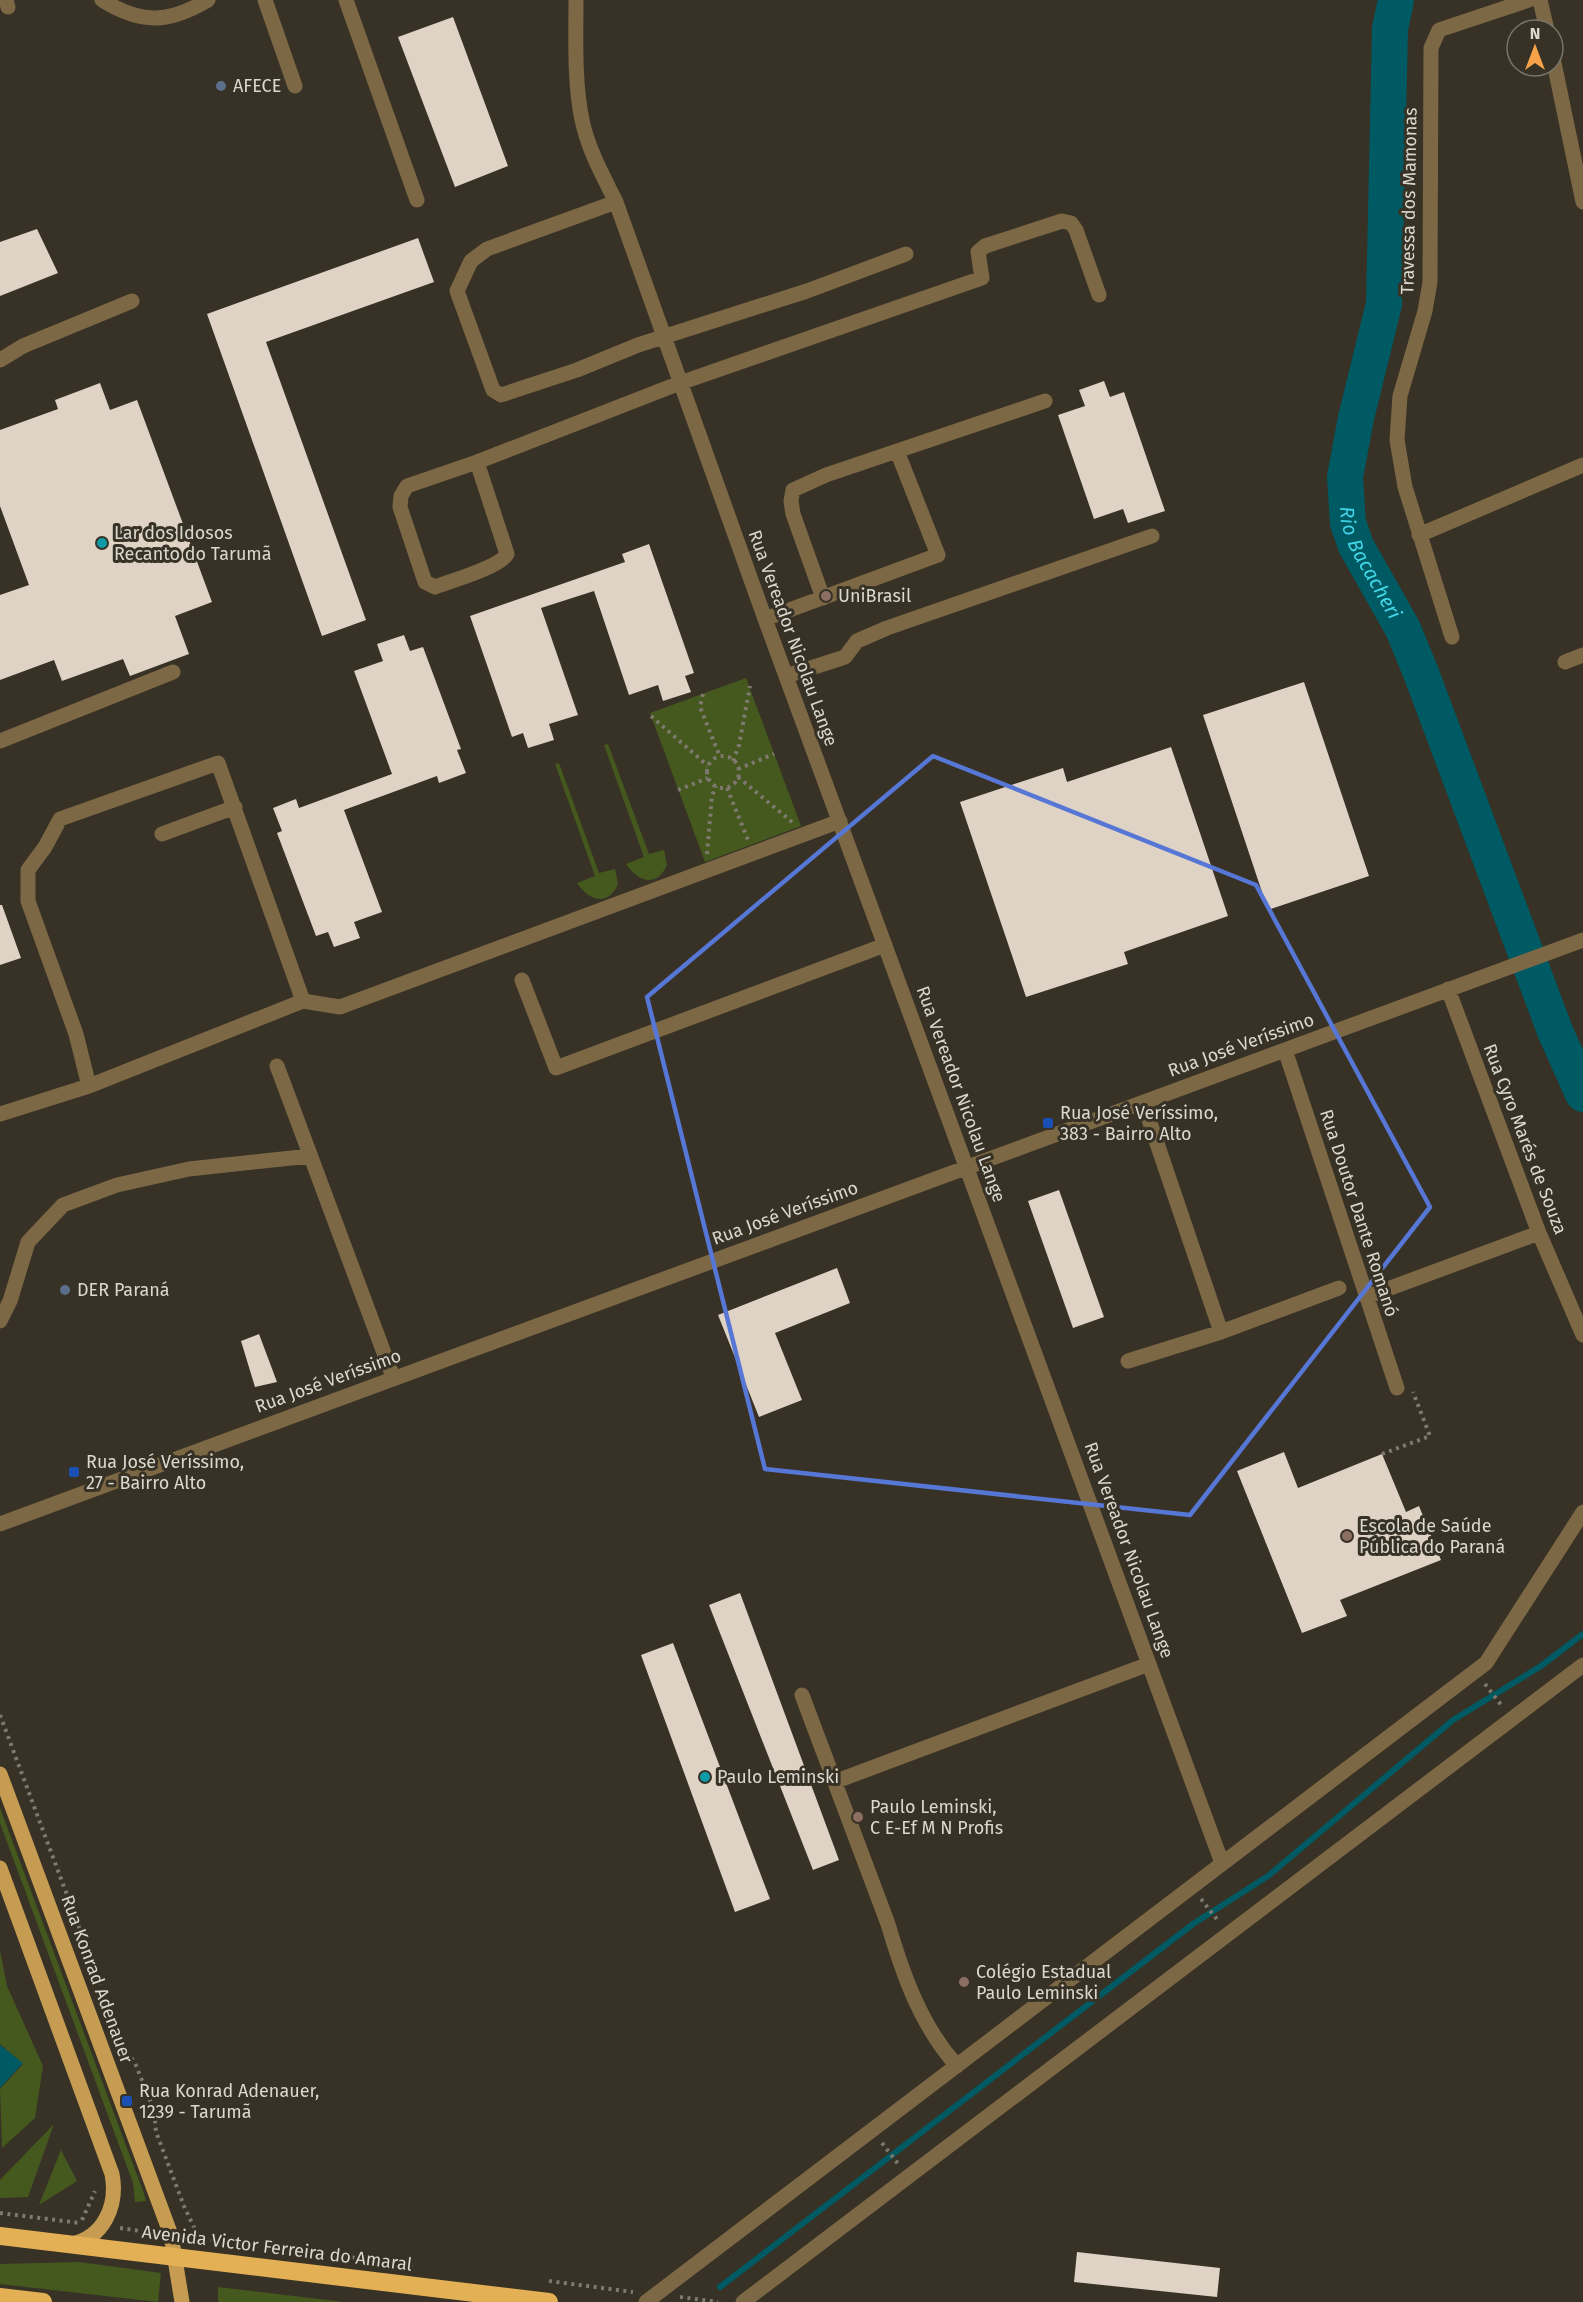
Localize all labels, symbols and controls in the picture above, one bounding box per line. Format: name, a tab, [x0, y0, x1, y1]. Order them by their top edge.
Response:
north arrow	[1505, 18, 1565, 78]
text: N	[1530, 24, 1540, 43]
place label: AFECE	[233, 75, 281, 97]
marker: AFECE	[214, 79, 228, 93]
street label: Travessa dos Mamonas	[1396, 107, 1422, 295]
water label: Rio Bacacheri	[1335, 506, 1407, 624]
place label: Lar dos Idosos Recanto do Tarumã	[114, 522, 272, 565]
street label: Rua Vereador Nicolau Lange	[744, 527, 842, 749]
marker: Lar dos Idosos Recanto do Tarumã	[95, 536, 109, 550]
place label: UniBrasil	[838, 585, 911, 607]
marker: UniBrasil	[819, 589, 833, 603]
street label: Rua Vereador Nicolau Lange	[912, 983, 1010, 1205]
street label: Rua José Veríssimo	[1165, 1008, 1317, 1082]
street label: Rua Cyro Marés de Souza	[1478, 1041, 1572, 1237]
place label: Rua José Veríssimo, 383 - Bairro Alto	[1060, 1102, 1218, 1145]
street label: Rua Doutor Dante Romanó	[1315, 1106, 1403, 1320]
marker: Rua José Veríssimo, 383 - Bairro Alto	[1041, 1116, 1055, 1130]
street label: Rua José Veríssimo	[709, 1176, 861, 1250]
place label: DER Paraná	[77, 1279, 170, 1301]
marker: DER Paraná	[58, 1283, 72, 1297]
street label: Rua José Veríssimo	[252, 1344, 404, 1418]
street label: Rua Vereador Nicolau Lange	[1080, 1439, 1178, 1661]
place label: Rua José Veríssimo, 27 - Bairro Alto	[86, 1451, 244, 1494]
marker: Rua José Veríssimo, 27 - Bairro Alto	[67, 1465, 81, 1479]
place label: Escola de Saúde Pública do Paraná	[1359, 1515, 1505, 1558]
marker: Escola de Saúde Pública do Paraná	[1340, 1529, 1354, 1543]
place label: Paulo Leminski	[717, 1766, 839, 1788]
marker: Paulo Leminski	[698, 1770, 712, 1784]
place label: Paulo Leminski, C E-Ef M N Profis	[870, 1796, 1003, 1839]
marker: Paulo Leminski, C E-Ef M N Profis	[851, 1810, 865, 1824]
street label: Rua Konrad Adenauer	[56, 1892, 138, 2066]
place label: Colégio Estadual Paulo Leminski	[976, 1961, 1111, 2004]
marker: Colégio Estadual Paulo Leminski	[957, 1975, 971, 1989]
place label: Rua Konrad Adenauer, 1239 - Tarumã	[139, 2080, 319, 2123]
marker: Rua Konrad Adenauer, 1239 - Tarumã	[120, 2094, 134, 2108]
street label: Avenida Victor Ferreira do Amaral	[141, 2221, 413, 2275]

